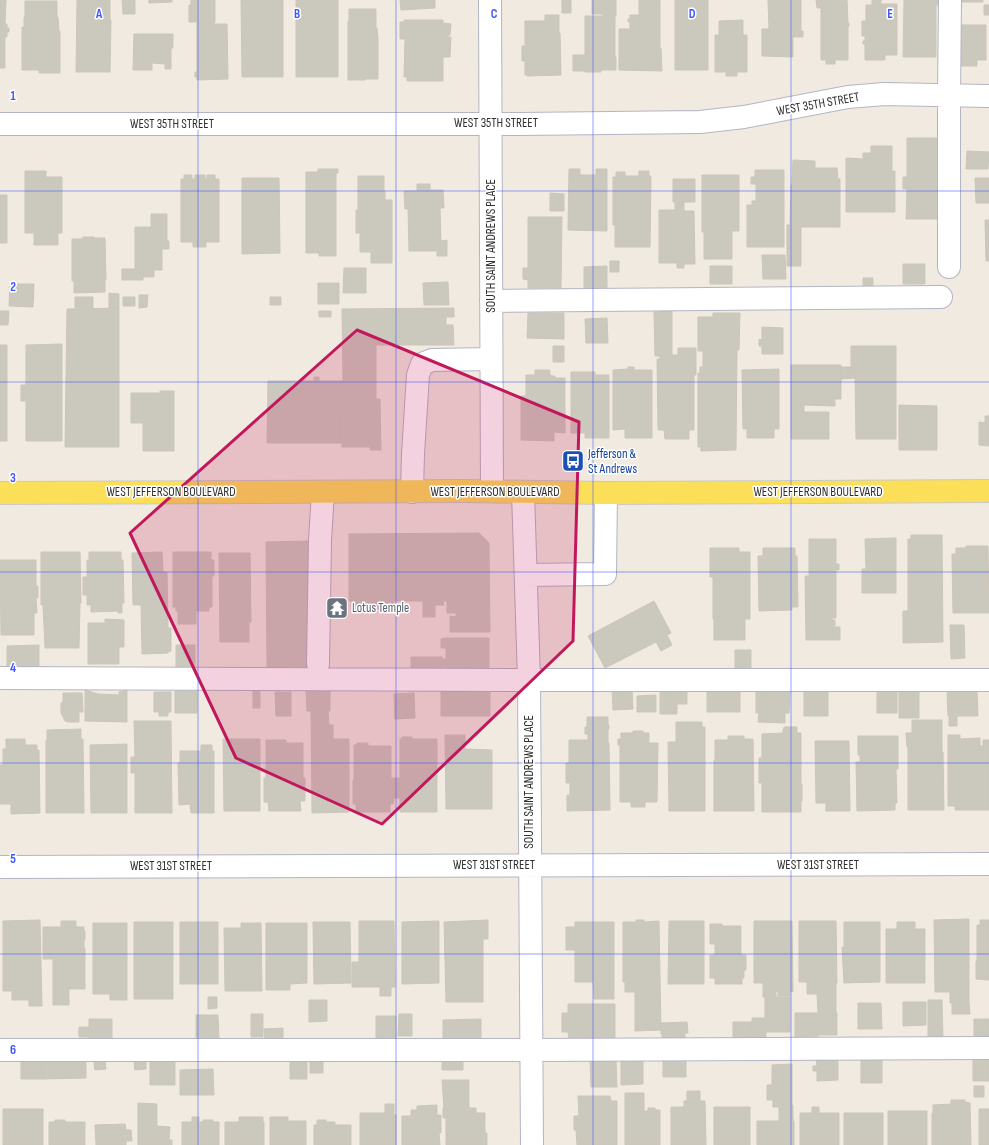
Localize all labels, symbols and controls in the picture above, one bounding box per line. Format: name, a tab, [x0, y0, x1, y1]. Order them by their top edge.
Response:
text: A	[95, 6, 103, 22]
text: B	[294, 6, 300, 22]
text: C	[491, 6, 498, 22]
text: D	[689, 6, 696, 22]
text: E	[887, 6, 893, 22]
text: 1	[10, 88, 16, 104]
street label: WEST 35TH STREET	[775, 89, 861, 119]
street label: WEST 35TH STREET	[454, 115, 538, 131]
street label: WEST 35TH STREET	[130, 116, 214, 132]
street label: SOUTH SAINT ANDREWS PLACE	[483, 179, 499, 313]
text: 2	[10, 279, 16, 295]
place label: Jefferson & St Andrews	[587, 446, 637, 477]
bus stop icon: Jefferson & St Andrews	[560, 448, 586, 474]
text: 3	[10, 470, 16, 486]
street label: WEST JEFFERSON BOULEVARD	[106, 484, 236, 500]
street label: WEST JEFFERSON BOULEVARD	[430, 484, 560, 500]
street label: WEST JEFFERSON BOULEVARD	[753, 484, 883, 500]
temple icon: Lotus Temple	[324, 595, 350, 621]
place label: Lotus Temple	[352, 600, 409, 616]
text: 4	[10, 660, 16, 676]
street label: SOUTH SAINT ANDREWS PLACE	[521, 715, 537, 849]
text: 5	[10, 851, 16, 867]
street label: WEST 31ST STREET	[453, 857, 535, 873]
street label: WEST 31ST STREET	[777, 857, 859, 873]
street label: WEST 31ST STREET	[130, 858, 212, 874]
text: 6	[10, 1042, 16, 1058]

